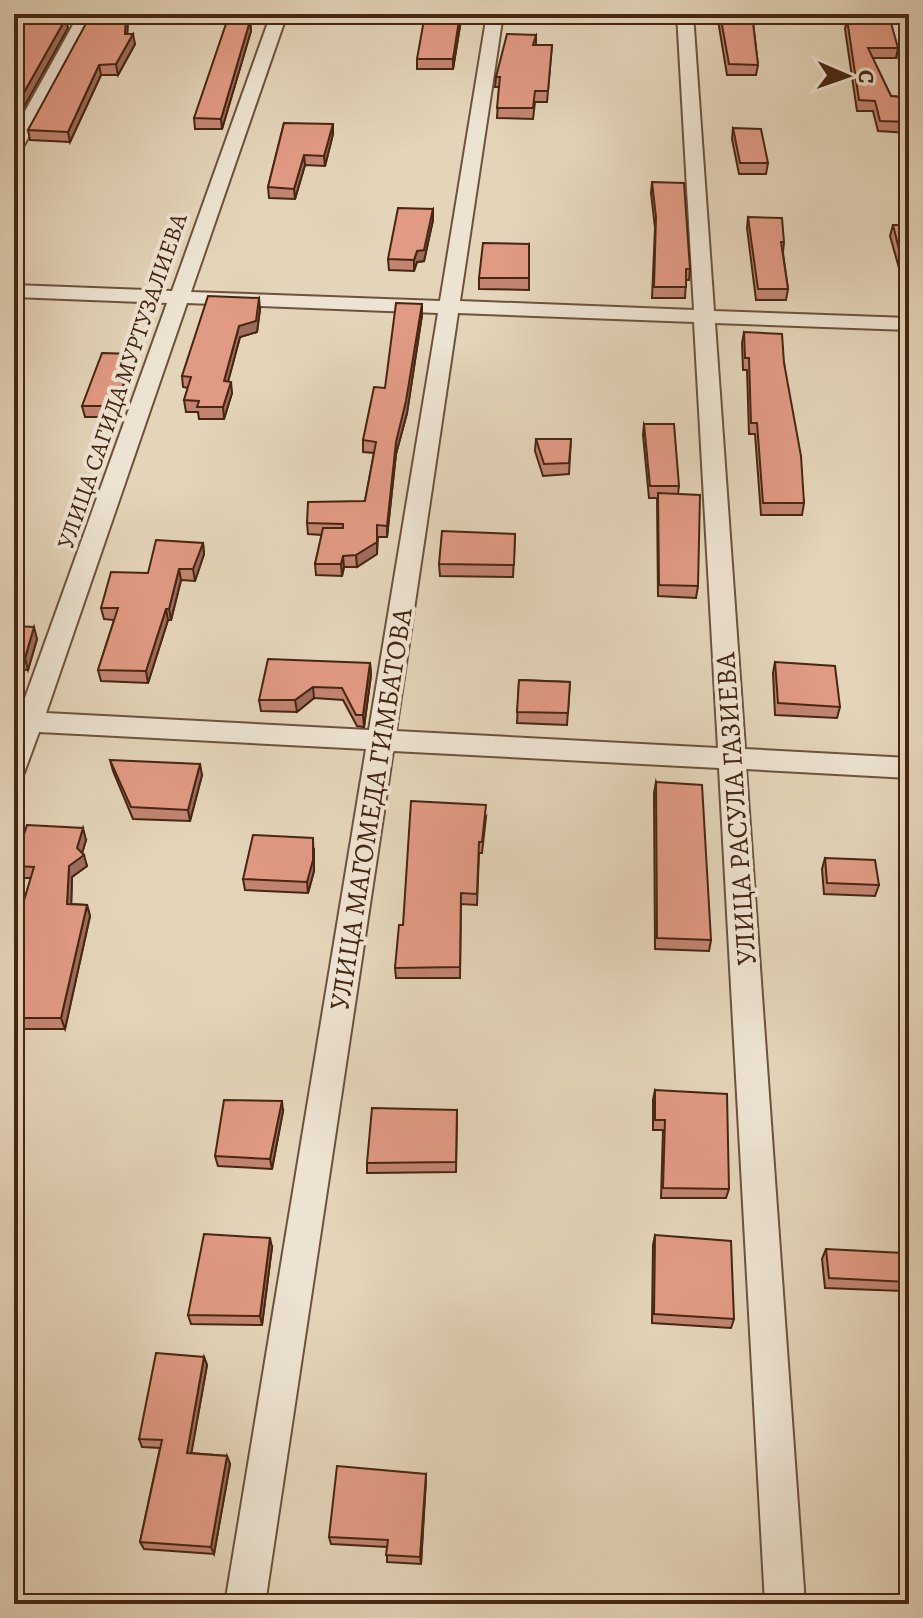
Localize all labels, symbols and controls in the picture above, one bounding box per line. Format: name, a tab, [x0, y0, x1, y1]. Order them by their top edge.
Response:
north arrow	[807, 36, 887, 116]
text: С	[851, 69, 881, 84]
street label: УЛИЦА САГИДА МУРТУЗАЛИЕВА	[49, 208, 195, 553]
street label: УЛИЦА МАГОМЕДА ГИМБАТОВА	[320, 605, 422, 1013]
street label: УЛИЦА РАСУЛА ГАЗИЕВА	[706, 651, 766, 967]

